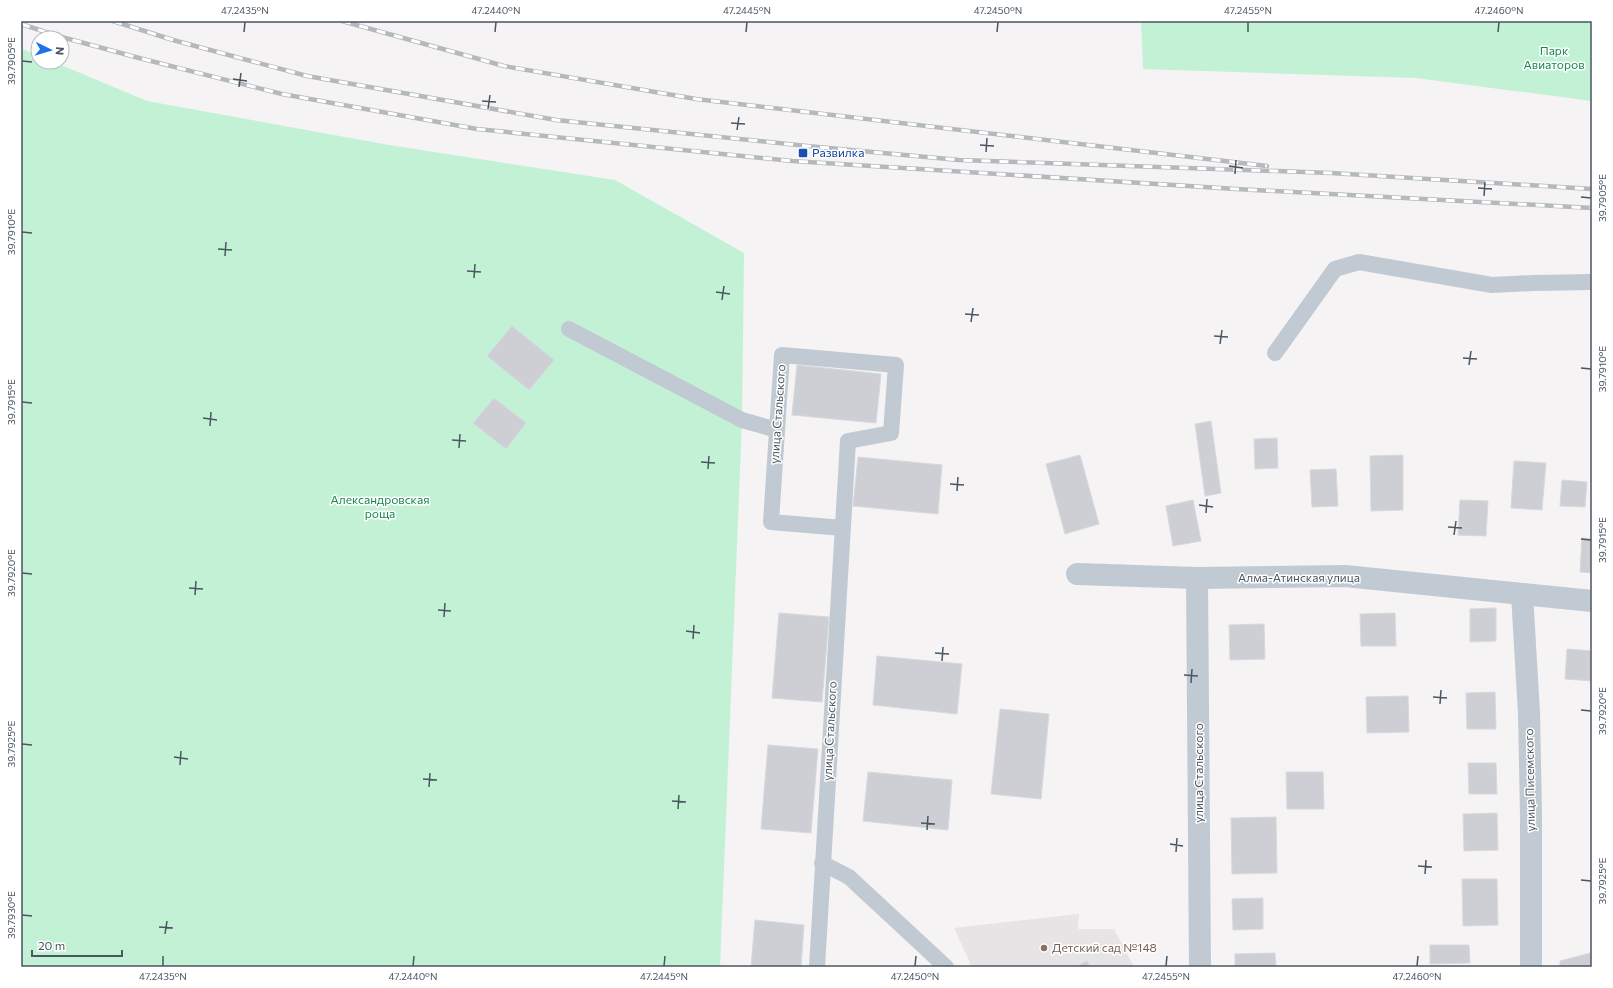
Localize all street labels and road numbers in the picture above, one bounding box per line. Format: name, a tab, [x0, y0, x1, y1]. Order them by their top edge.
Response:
street label: улица Стальского	[767, 364, 787, 464]
street label: Алма-Атинская улица	[1238, 570, 1360, 584]
street label: улица Стальского	[819, 681, 839, 781]
street label: улица Стальского	[1191, 723, 1205, 823]
street label: улица Писемского	[1521, 728, 1537, 832]

